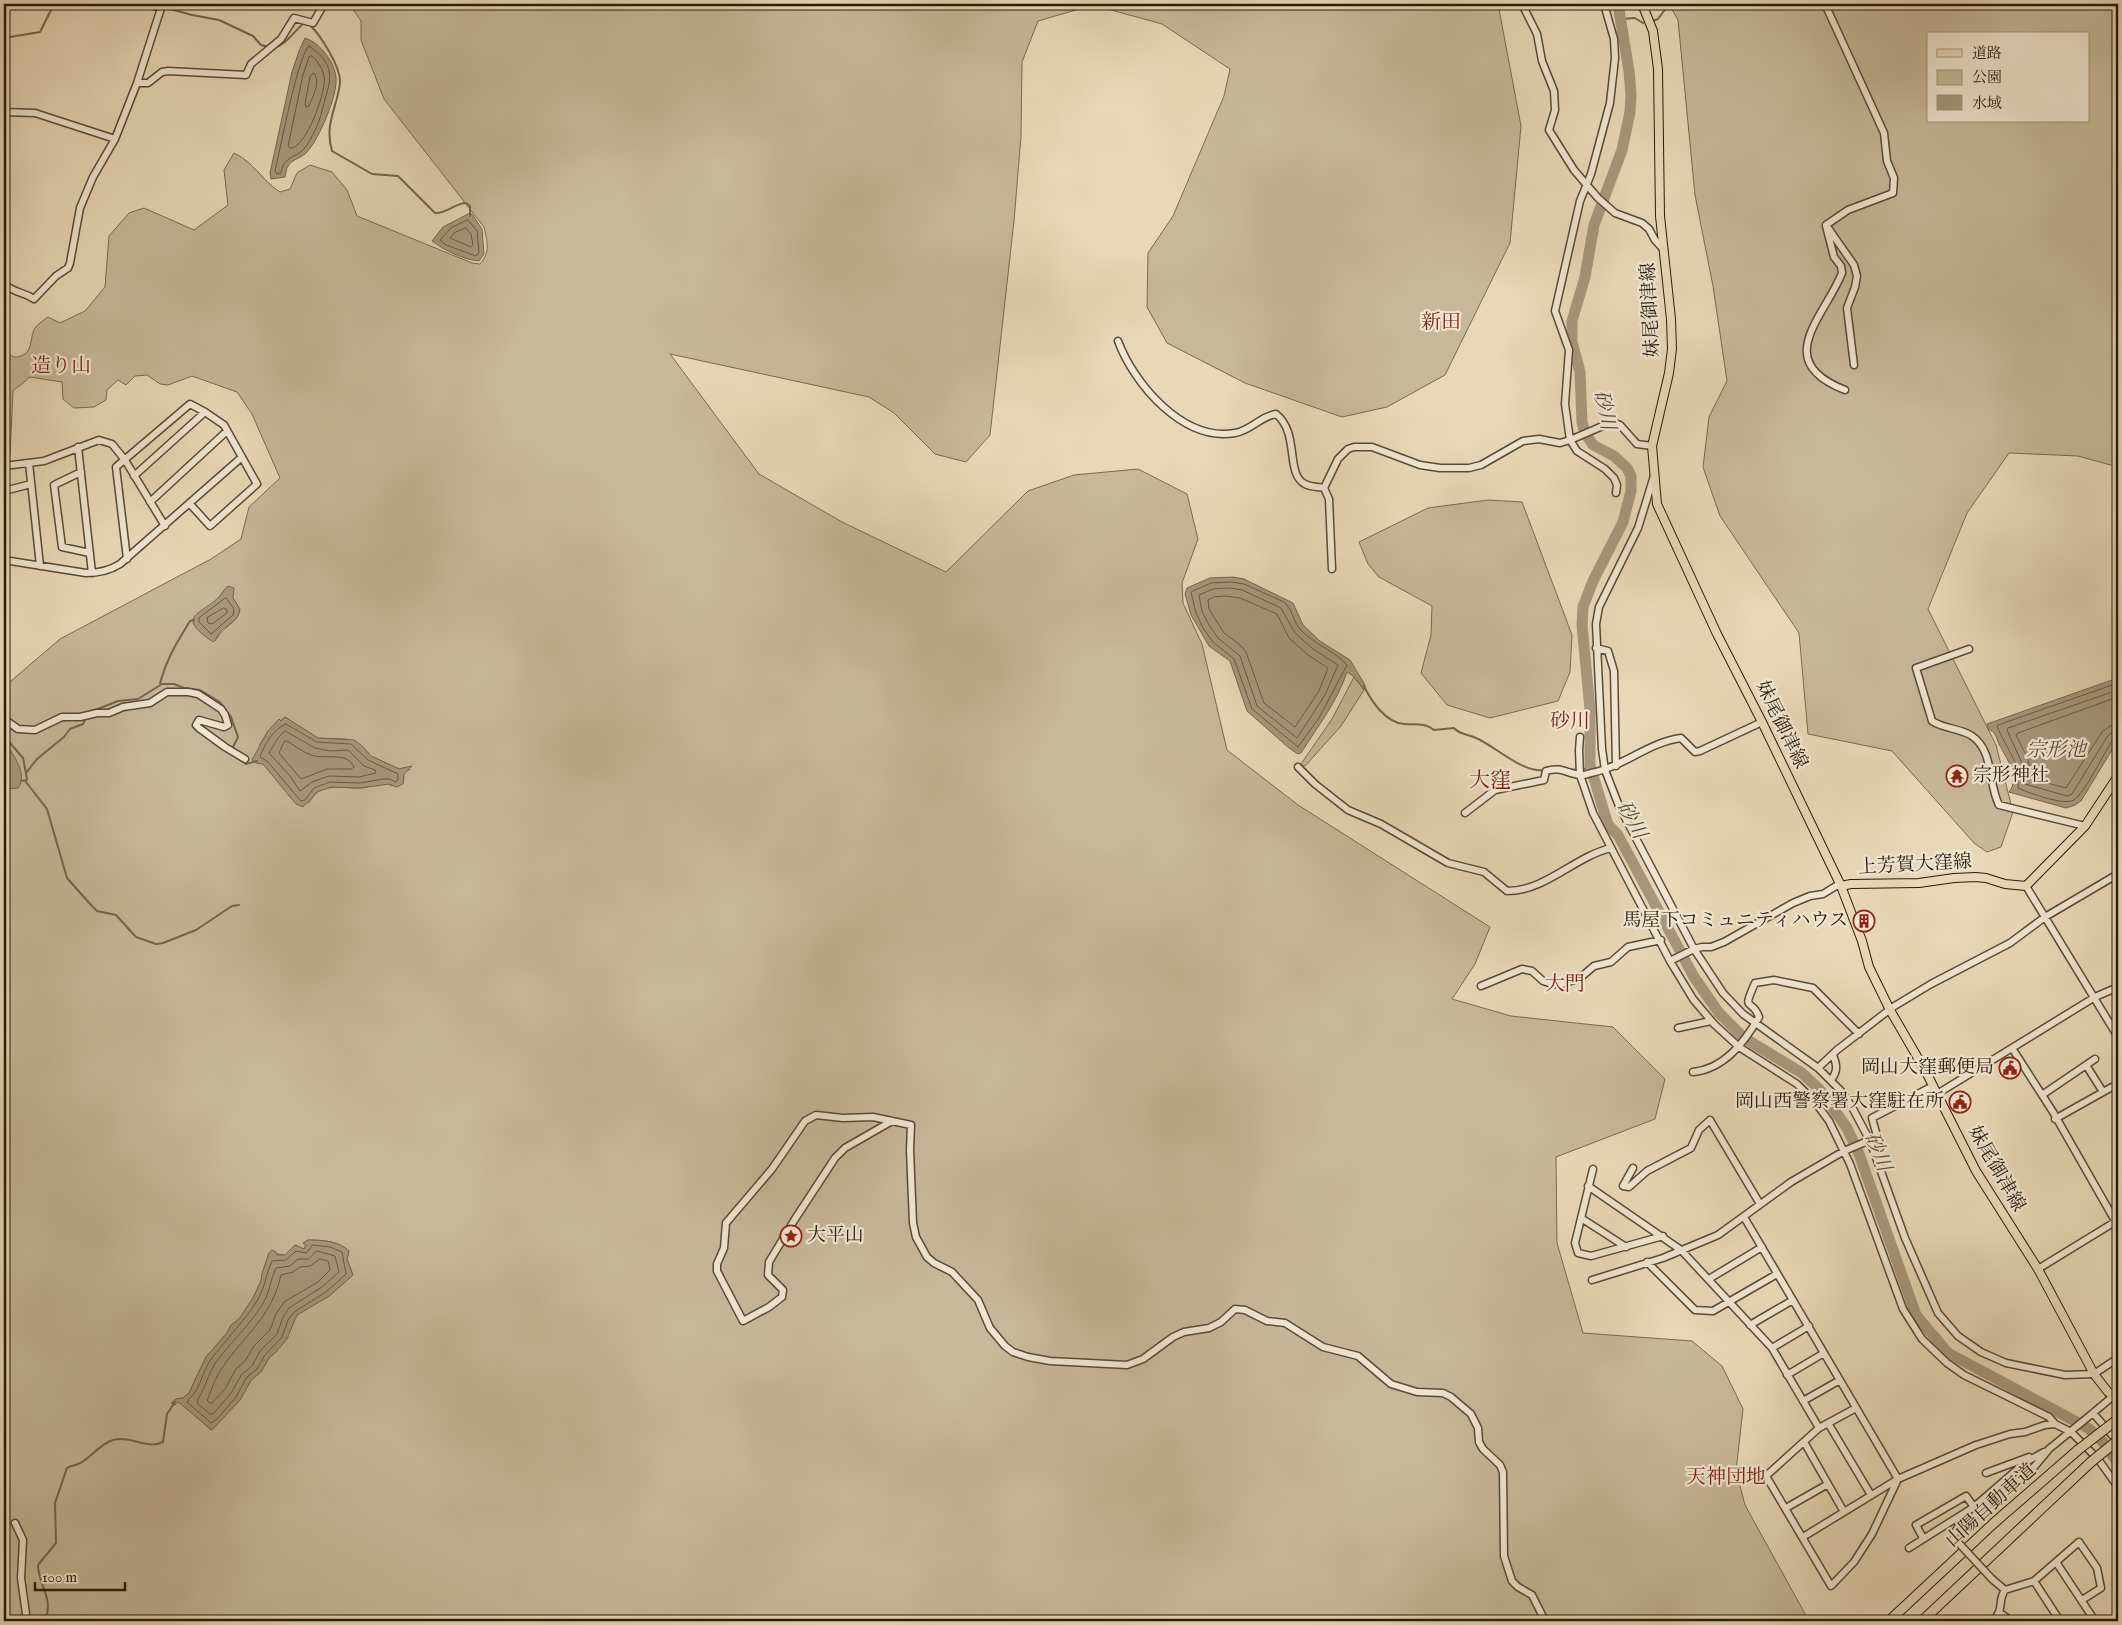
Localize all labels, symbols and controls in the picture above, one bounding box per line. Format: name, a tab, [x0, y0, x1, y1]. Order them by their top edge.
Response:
legend	[1927, 32, 2090, 122]
text: 道路	[1972, 44, 2002, 63]
text: 公園	[1972, 68, 2002, 87]
text: 水域	[1972, 94, 2002, 113]
street label: 妹尾御津線	[1637, 262, 1665, 358]
district label: 新田	[1421, 310, 1461, 335]
district label: 造り山	[31, 354, 91, 379]
water label: 砂川	[1588, 388, 1621, 434]
street label: 妹尾御津線	[1749, 677, 1813, 773]
district label: 砂川	[1550, 709, 1590, 734]
water label: 宗形池	[2026, 738, 2088, 763]
temple icon: 宗形神社	[1945, 764, 1969, 788]
place label: 宗形神社	[1973, 764, 2049, 788]
district label: 大窪	[1469, 768, 1511, 795]
water label: 砂川	[1610, 796, 1653, 845]
street label: 上芳賀大窪線	[1857, 850, 1973, 880]
place label: 馬屋下コミュニティハウス	[1622, 909, 1848, 933]
building icon: 馬屋下コミュニティハウス	[1852, 909, 1876, 933]
district label: 大門	[1545, 972, 1585, 997]
place label: 岡山大窪郵便局	[1861, 1056, 1994, 1080]
public building icon: 岡山大窪郵便局	[1998, 1056, 2022, 1080]
place label: 岡山西警察署大窪駐在所	[1735, 1090, 1944, 1114]
public building icon: 岡山西警察署大窪駐在所	[1948, 1090, 1972, 1114]
street label: 妹尾御津線	[1962, 1122, 2030, 1216]
water label: 砂川	[1858, 1129, 1897, 1177]
place icon: 大平山	[779, 1224, 803, 1248]
place label: 大平山	[807, 1224, 864, 1248]
street label: 山陽自動車道	[1941, 1459, 2041, 1553]
district label: 天神団地	[1686, 1465, 1766, 1490]
scale bar	[35, 1560, 125, 1592]
text: 100 m	[42, 1568, 78, 1587]

